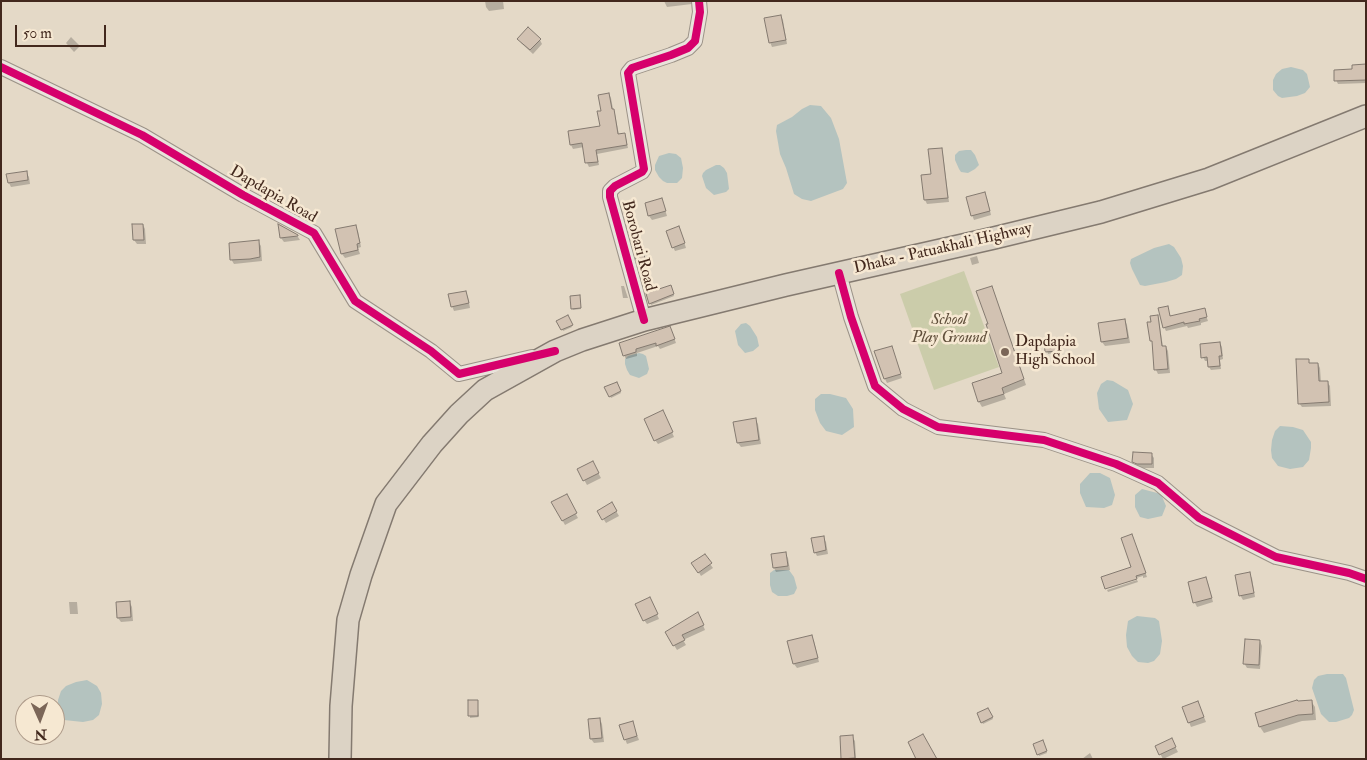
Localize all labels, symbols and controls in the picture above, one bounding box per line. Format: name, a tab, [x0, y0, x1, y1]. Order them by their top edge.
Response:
scale bar	[18, 15, 109, 47]
text: 50 m	[23, 24, 52, 43]
street label: Dapdapia Road	[226, 162, 320, 228]
street label: Borobari Road	[617, 198, 659, 294]
street label: Dhaka - Patuakhali Highway	[852, 219, 1034, 279]
park label: School Play Ground	[911, 311, 987, 349]
place label: Dapdapia High School	[1015, 333, 1095, 371]
marker: Dapdapia High School	[999, 346, 1011, 358]
north arrow	[15, 695, 65, 745]
text: N	[34, 726, 47, 743]

